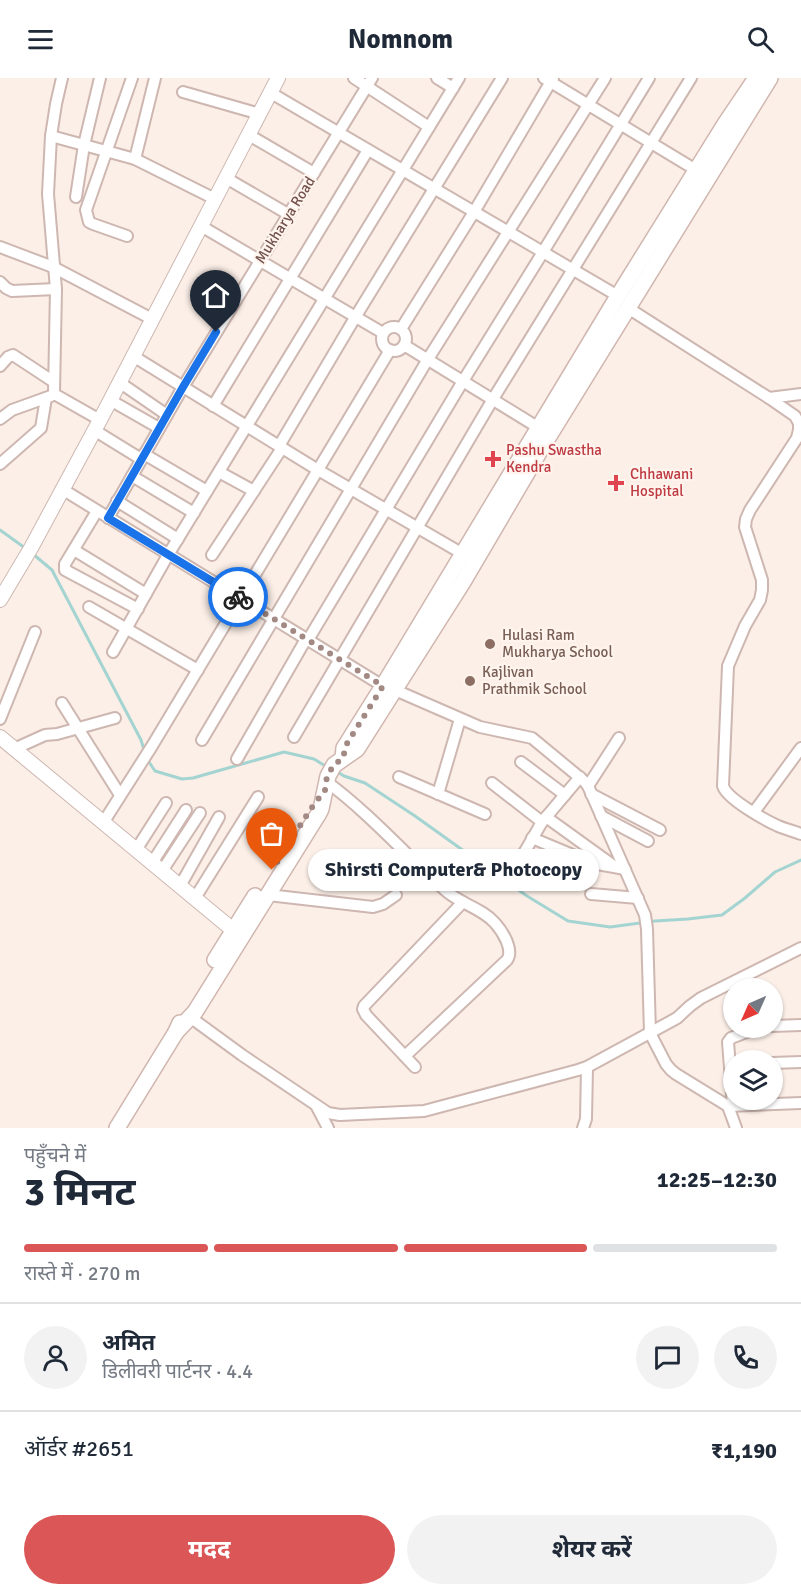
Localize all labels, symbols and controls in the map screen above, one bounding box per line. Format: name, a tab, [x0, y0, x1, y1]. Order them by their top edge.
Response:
icon: menu	[24, 23, 57, 56]
text: Nomnom	[348, 23, 453, 56]
icon: search	[744, 23, 777, 56]
street label: Mukharya Road	[251, 173, 319, 267]
pin	[190, 270, 241, 332]
icon: home	[199, 279, 232, 312]
place label: Pashu Swastha Kendra	[506, 441, 602, 476]
marker: Pashu Swastha Kendra	[484, 450, 502, 468]
place label: Chhawani Hospital	[630, 465, 693, 500]
marker: Chhawani Hospital	[607, 474, 625, 492]
courier	[208, 567, 268, 627]
icon: bike	[222, 581, 255, 614]
place label: Hulasi Ram Mukharya School	[502, 626, 613, 661]
marker: Hulasi Ram Mukharya School	[483, 637, 497, 651]
place label: Kajlivan Prathmik School	[482, 663, 587, 698]
marker: Kajlivan Prathmik School	[463, 674, 477, 688]
pin	[246, 808, 297, 870]
icon: bag	[255, 817, 288, 850]
callout: Shirsti Computer& Photocopy	[308, 849, 599, 891]
text: Shirsti Computer& Photocopy	[325, 857, 582, 882]
north arrow	[723, 978, 783, 1038]
map controls	[723, 978, 783, 1110]
button: layers	[723, 1050, 783, 1110]
text: पहुँचने में	[24, 1143, 86, 1168]
text: 12:25–12:30	[657, 1166, 777, 1193]
text: 3 मिनट	[24, 1168, 136, 1216]
text: रास्ते में · 270 m	[24, 1261, 141, 1286]
button: person	[24, 1326, 87, 1389]
button: chat	[636, 1326, 699, 1389]
button: phone	[714, 1326, 777, 1389]
text: अमित	[102, 1329, 155, 1356]
text: डिलीवरी पार्टनर · 4.4	[102, 1359, 253, 1384]
text: ऑर्डर #2651	[24, 1435, 134, 1462]
text: ₹1,190	[711, 1437, 777, 1464]
button: मदद	[24, 1515, 395, 1584]
button: शेयर करें	[407, 1515, 777, 1584]

